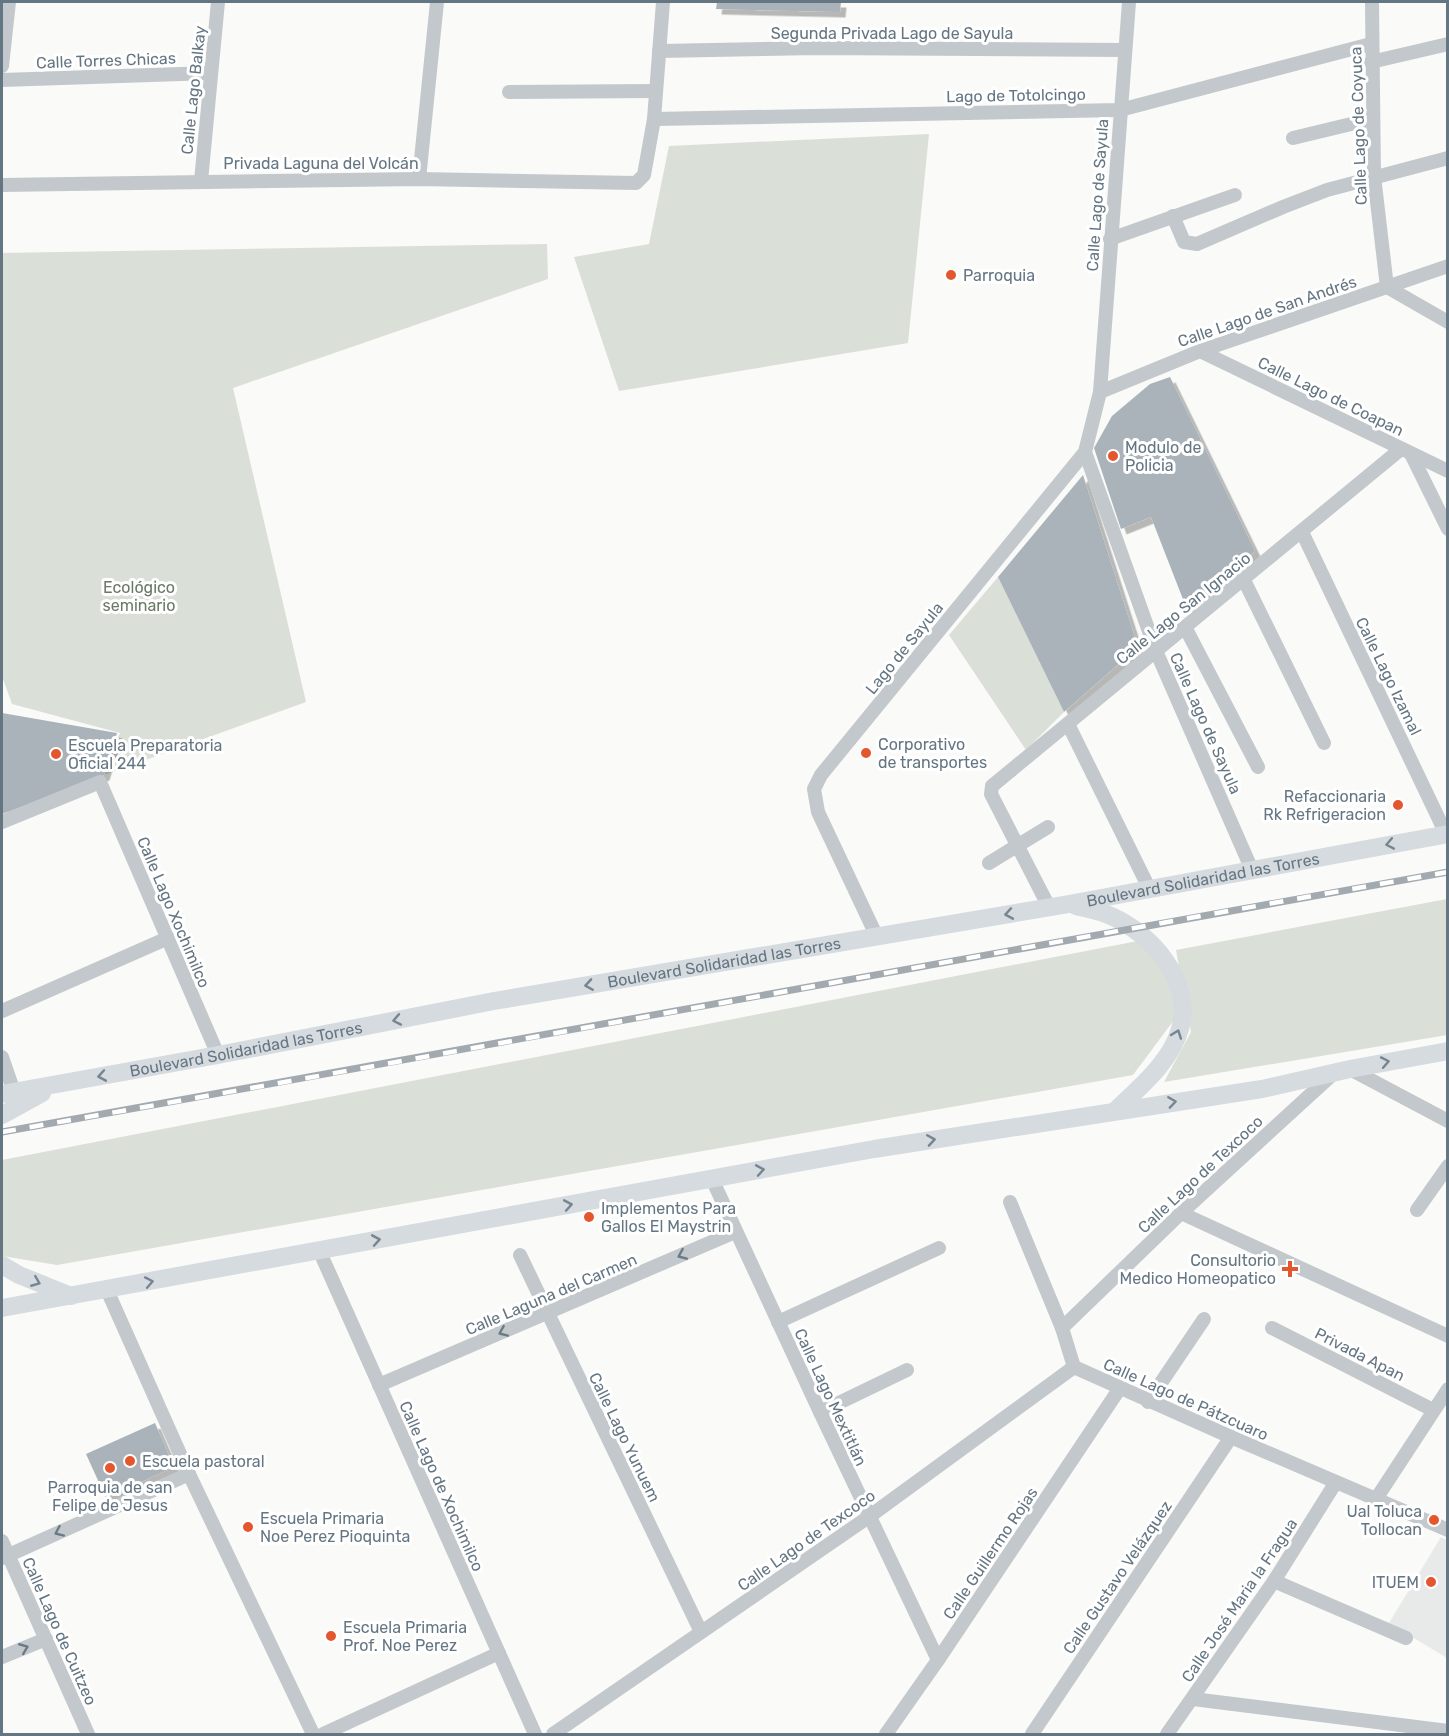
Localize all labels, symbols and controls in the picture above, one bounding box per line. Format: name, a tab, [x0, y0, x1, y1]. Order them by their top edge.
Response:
street label: Calle Lago Balkay	[177, 24, 210, 156]
street label: Segunda Privada Lago de Sayula	[771, 24, 1013, 43]
street label: Calle Lago de Coyuca	[1346, 46, 1371, 206]
street label: Calle Torres Chicas	[36, 49, 176, 72]
street label: Lago de Totolcingo	[946, 85, 1086, 106]
street label: Calle Lago de Sayula	[1083, 118, 1112, 272]
street label: Privada Laguna del Volcán	[223, 154, 419, 173]
place label: Parroquia	[963, 266, 1035, 285]
marker: Parroquia	[944, 268, 958, 282]
street label: Calle Lago de San Andrés	[1175, 272, 1359, 351]
street label: Calle Lago de Coapan	[1255, 353, 1407, 440]
place label: Modulo de Policia	[1125, 438, 1202, 475]
marker: Modulo de Policia	[1106, 449, 1120, 463]
street label: Calle Lago San Ignacio	[1112, 548, 1254, 668]
park label: Ecológico seminario	[103, 578, 175, 615]
street label: Lago de Sayula	[862, 599, 947, 698]
street label: Calle Lago Izamal	[1352, 614, 1425, 738]
street label: Calle Lago de Sayula	[1166, 650, 1245, 797]
place label: Corporativo de transportes	[878, 735, 987, 772]
place label: Escuela Preparatoria Oficial 244	[68, 736, 222, 773]
marker: Corporativo de transportes	[859, 746, 873, 760]
marker: Escuela Preparatoria Oficial 244	[49, 747, 63, 761]
place label: Refaccionaria Rk Refrigeracion	[1263, 787, 1386, 824]
marker: Refaccionaria Rk Refrigeracion	[1391, 798, 1405, 812]
street label: Calle Lago Xochimilco	[133, 834, 214, 990]
one-way arrow	[1385, 837, 1395, 850]
street label: Boulevard Solidaridad las Torres	[1085, 849, 1321, 911]
one-way arrow	[1004, 908, 1014, 920]
street label: Boulevard Solidaridad las Torres	[606, 934, 842, 992]
one-way arrow	[584, 979, 594, 991]
one-way arrow	[392, 1013, 402, 1026]
street label: Boulevard Solidaridad las Torres	[128, 1018, 364, 1081]
one-way arrow	[1169, 1029, 1182, 1040]
one-way arrow	[1379, 1056, 1389, 1069]
one-way arrow	[98, 1069, 108, 1082]
one-way arrow	[1168, 1097, 1177, 1109]
street label: Calle Lago de Texcoco	[1134, 1112, 1267, 1237]
one-way arrow	[926, 1134, 936, 1147]
one-way arrow	[754, 1164, 764, 1177]
one-way arrow	[563, 1199, 573, 1212]
place label: Implementos Para Gallos El Maystrin	[601, 1199, 736, 1236]
marker: Implementos Para Gallos El Maystrin	[582, 1210, 596, 1224]
one-way arrow	[371, 1234, 381, 1247]
one-way arrow	[677, 1248, 688, 1260]
street label: Calle Laguna del Carmen	[463, 1250, 640, 1339]
place label: Consultorio Medico Homeopatico	[1120, 1251, 1276, 1288]
marker: Consultorio Medico Homeopatico	[1281, 1260, 1299, 1278]
one-way arrow	[29, 1275, 40, 1287]
one-way arrow	[144, 1276, 154, 1289]
street label: Privada Apan	[1312, 1324, 1408, 1385]
one-way arrow	[498, 1325, 509, 1337]
street label: Calle Lago Mextitlán	[790, 1325, 871, 1469]
street label: Calle Lago de Pátzcuaro	[1100, 1354, 1271, 1444]
street label: Calle Lago Yunuem	[585, 1369, 664, 1505]
street label: Calle Lago de Xochimilco	[395, 1398, 488, 1574]
place label: Escuela pastoral	[142, 1452, 265, 1471]
marker: Escuela pastoral	[123, 1454, 137, 1468]
marker: Parroquia de san Felipe de Jesus	[103, 1461, 117, 1475]
place label: Parroquia de san Felipe de Jesus	[47, 1478, 173, 1515]
street label: Calle Guillermo Rojas	[939, 1484, 1042, 1623]
street label: Calle Lago de Texcoco	[734, 1486, 879, 1595]
street label: Calle Gustavo Velázquez	[1059, 1497, 1176, 1657]
place label: Ual Toluca Tollocan	[1347, 1502, 1422, 1539]
place label: Escuela Primaria Noe Perez Pioquinta	[260, 1509, 410, 1546]
marker: Ual Toluca Tollocan	[1427, 1513, 1441, 1527]
street label: Calle José Maria la Fragua	[1177, 1515, 1301, 1686]
marker: Escuela Primaria Noe Perez Pioquinta	[241, 1520, 255, 1534]
one-way arrow	[55, 1525, 66, 1537]
street label: Calle Lago de Cuitzeo	[18, 1554, 101, 1708]
place label: ITUEM	[1372, 1573, 1419, 1592]
marker: ITUEM	[1424, 1575, 1438, 1589]
place label: Escuela Primaria Prof. Noe Perez	[343, 1618, 467, 1655]
marker: Escuela Primaria Prof. Noe Perez	[324, 1629, 338, 1643]
one-way arrow	[17, 1643, 28, 1655]

